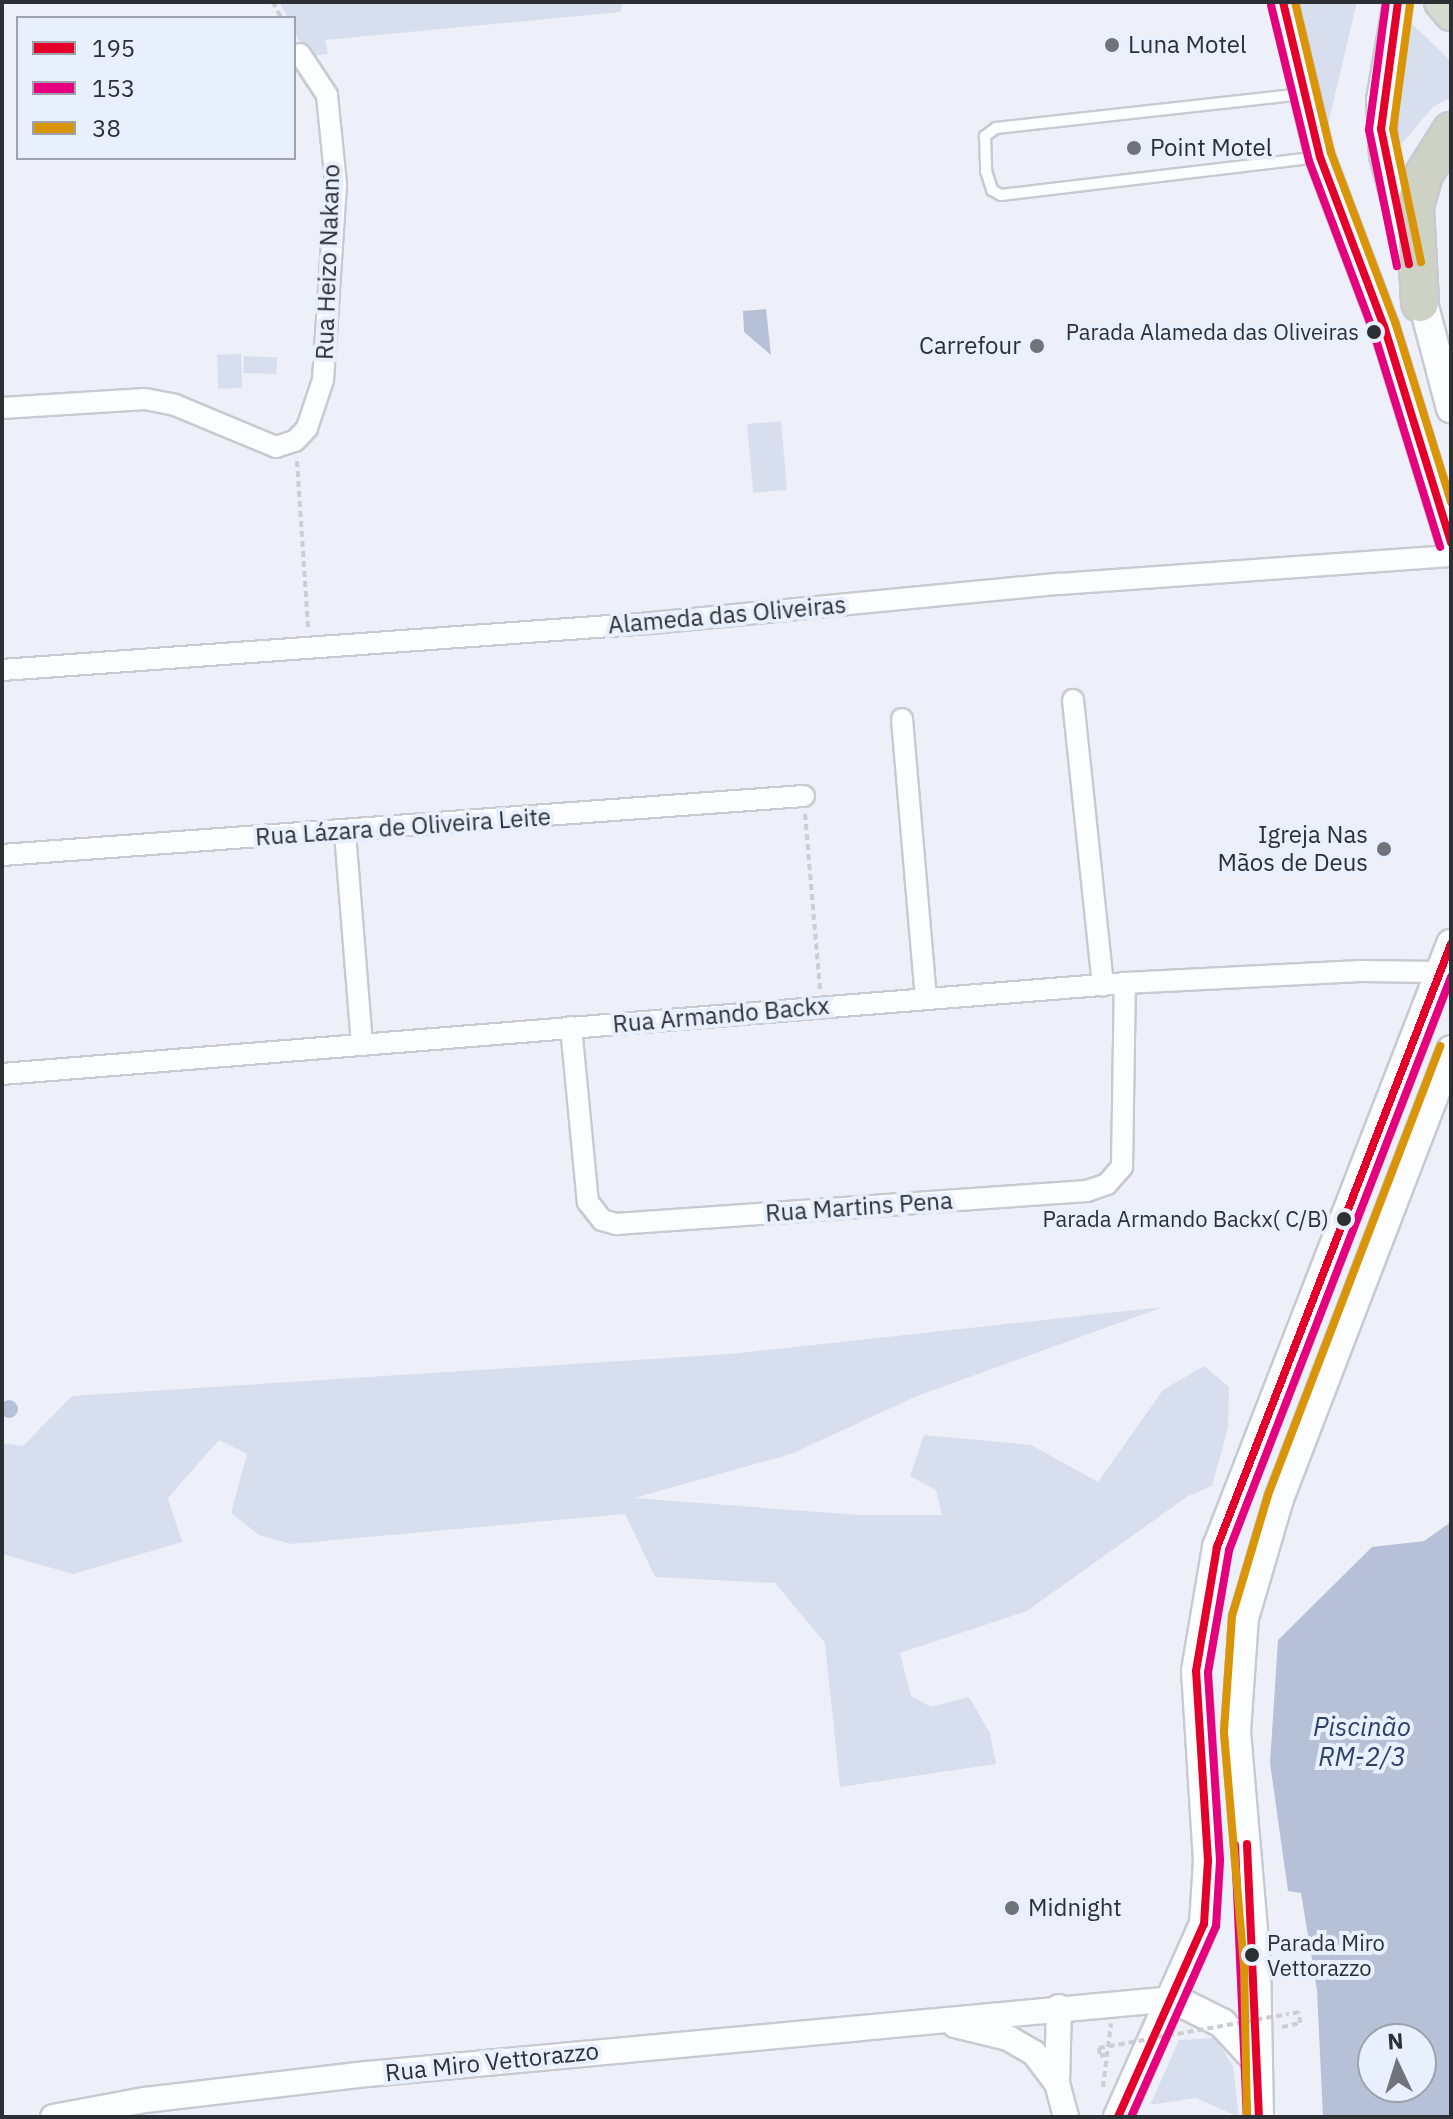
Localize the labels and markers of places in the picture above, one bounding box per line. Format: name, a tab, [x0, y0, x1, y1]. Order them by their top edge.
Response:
place label: Luna Motel	[1128, 31, 1246, 59]
marker: Luna Motel	[1103, 36, 1121, 54]
place label: Point Motel	[1150, 134, 1272, 162]
marker: Point Motel	[1125, 139, 1143, 157]
place label: Parada Alameda das Oliveiras	[1066, 319, 1359, 345]
marker: Parada Alameda das Oliveiras	[1366, 324, 1382, 340]
place label: Carrefour	[919, 332, 1021, 360]
marker: Carrefour	[1028, 337, 1046, 355]
place label: Igreja Nas Mãos de Deus	[1218, 821, 1368, 877]
marker: Igreja Nas Mãos de Deus	[1375, 840, 1393, 858]
place label: Parada Armando Backx( C/B)	[1042, 1206, 1329, 1232]
marker: Parada Armando Backx( C/B)	[1336, 1211, 1352, 1227]
place label: Midnight	[1028, 1894, 1122, 1922]
marker: Midnight	[1003, 1899, 1021, 1917]
place label: Parada Miro Vettorazzo	[1267, 1929, 1385, 1980]
marker: Parada Miro Vettorazzo	[1244, 1947, 1260, 1963]

